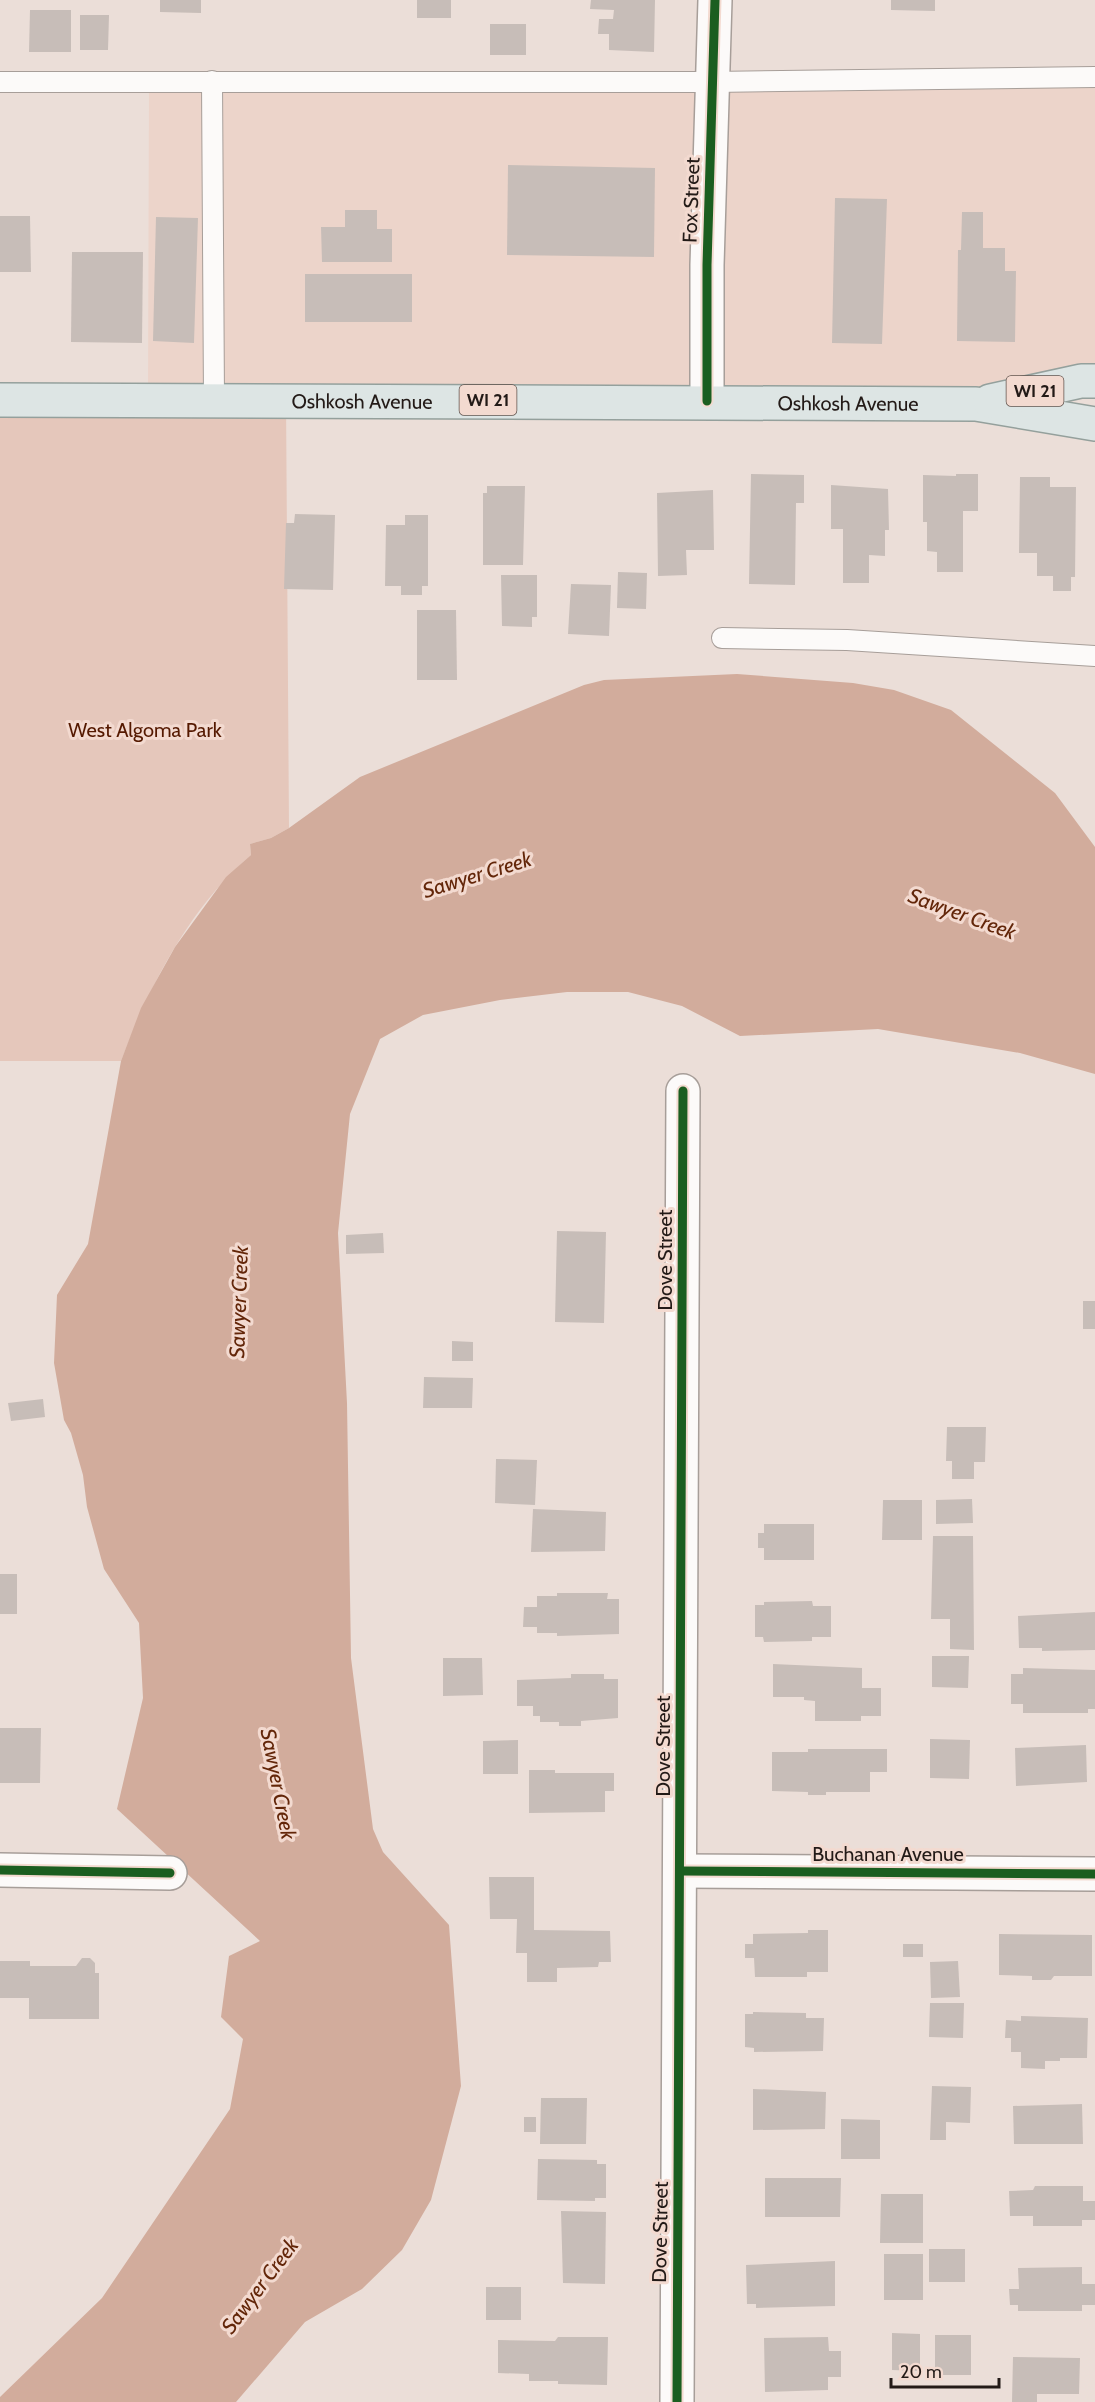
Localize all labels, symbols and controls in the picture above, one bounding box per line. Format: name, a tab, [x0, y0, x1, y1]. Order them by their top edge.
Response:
street label: Fox Street	[678, 157, 704, 243]
road number: WI 21	[1006, 376, 1064, 406]
road number: WI 21	[460, 385, 516, 415]
street label: Oshkosh Avenue	[291, 389, 433, 414]
street label: Oshkosh Avenue	[777, 391, 919, 416]
park label: West Algoma Park	[68, 718, 222, 742]
water label: Sawyer Creek	[419, 846, 535, 903]
water label: Sawyer Creek	[905, 883, 1020, 945]
street label: Dove Street	[653, 1209, 677, 1311]
water label: Sawyer Creek	[224, 1244, 253, 1359]
street label: Dove Street	[651, 1695, 675, 1797]
water label: Sawyer Creek	[255, 1726, 302, 1843]
street label: Buchanan Avenue	[812, 1842, 964, 1866]
street label: Dove Street	[647, 2181, 673, 2283]
water label: Sawyer Creek	[216, 2232, 304, 2338]
scale bar	[891, 2351, 999, 2389]
text: 20 m	[900, 2361, 942, 2383]

